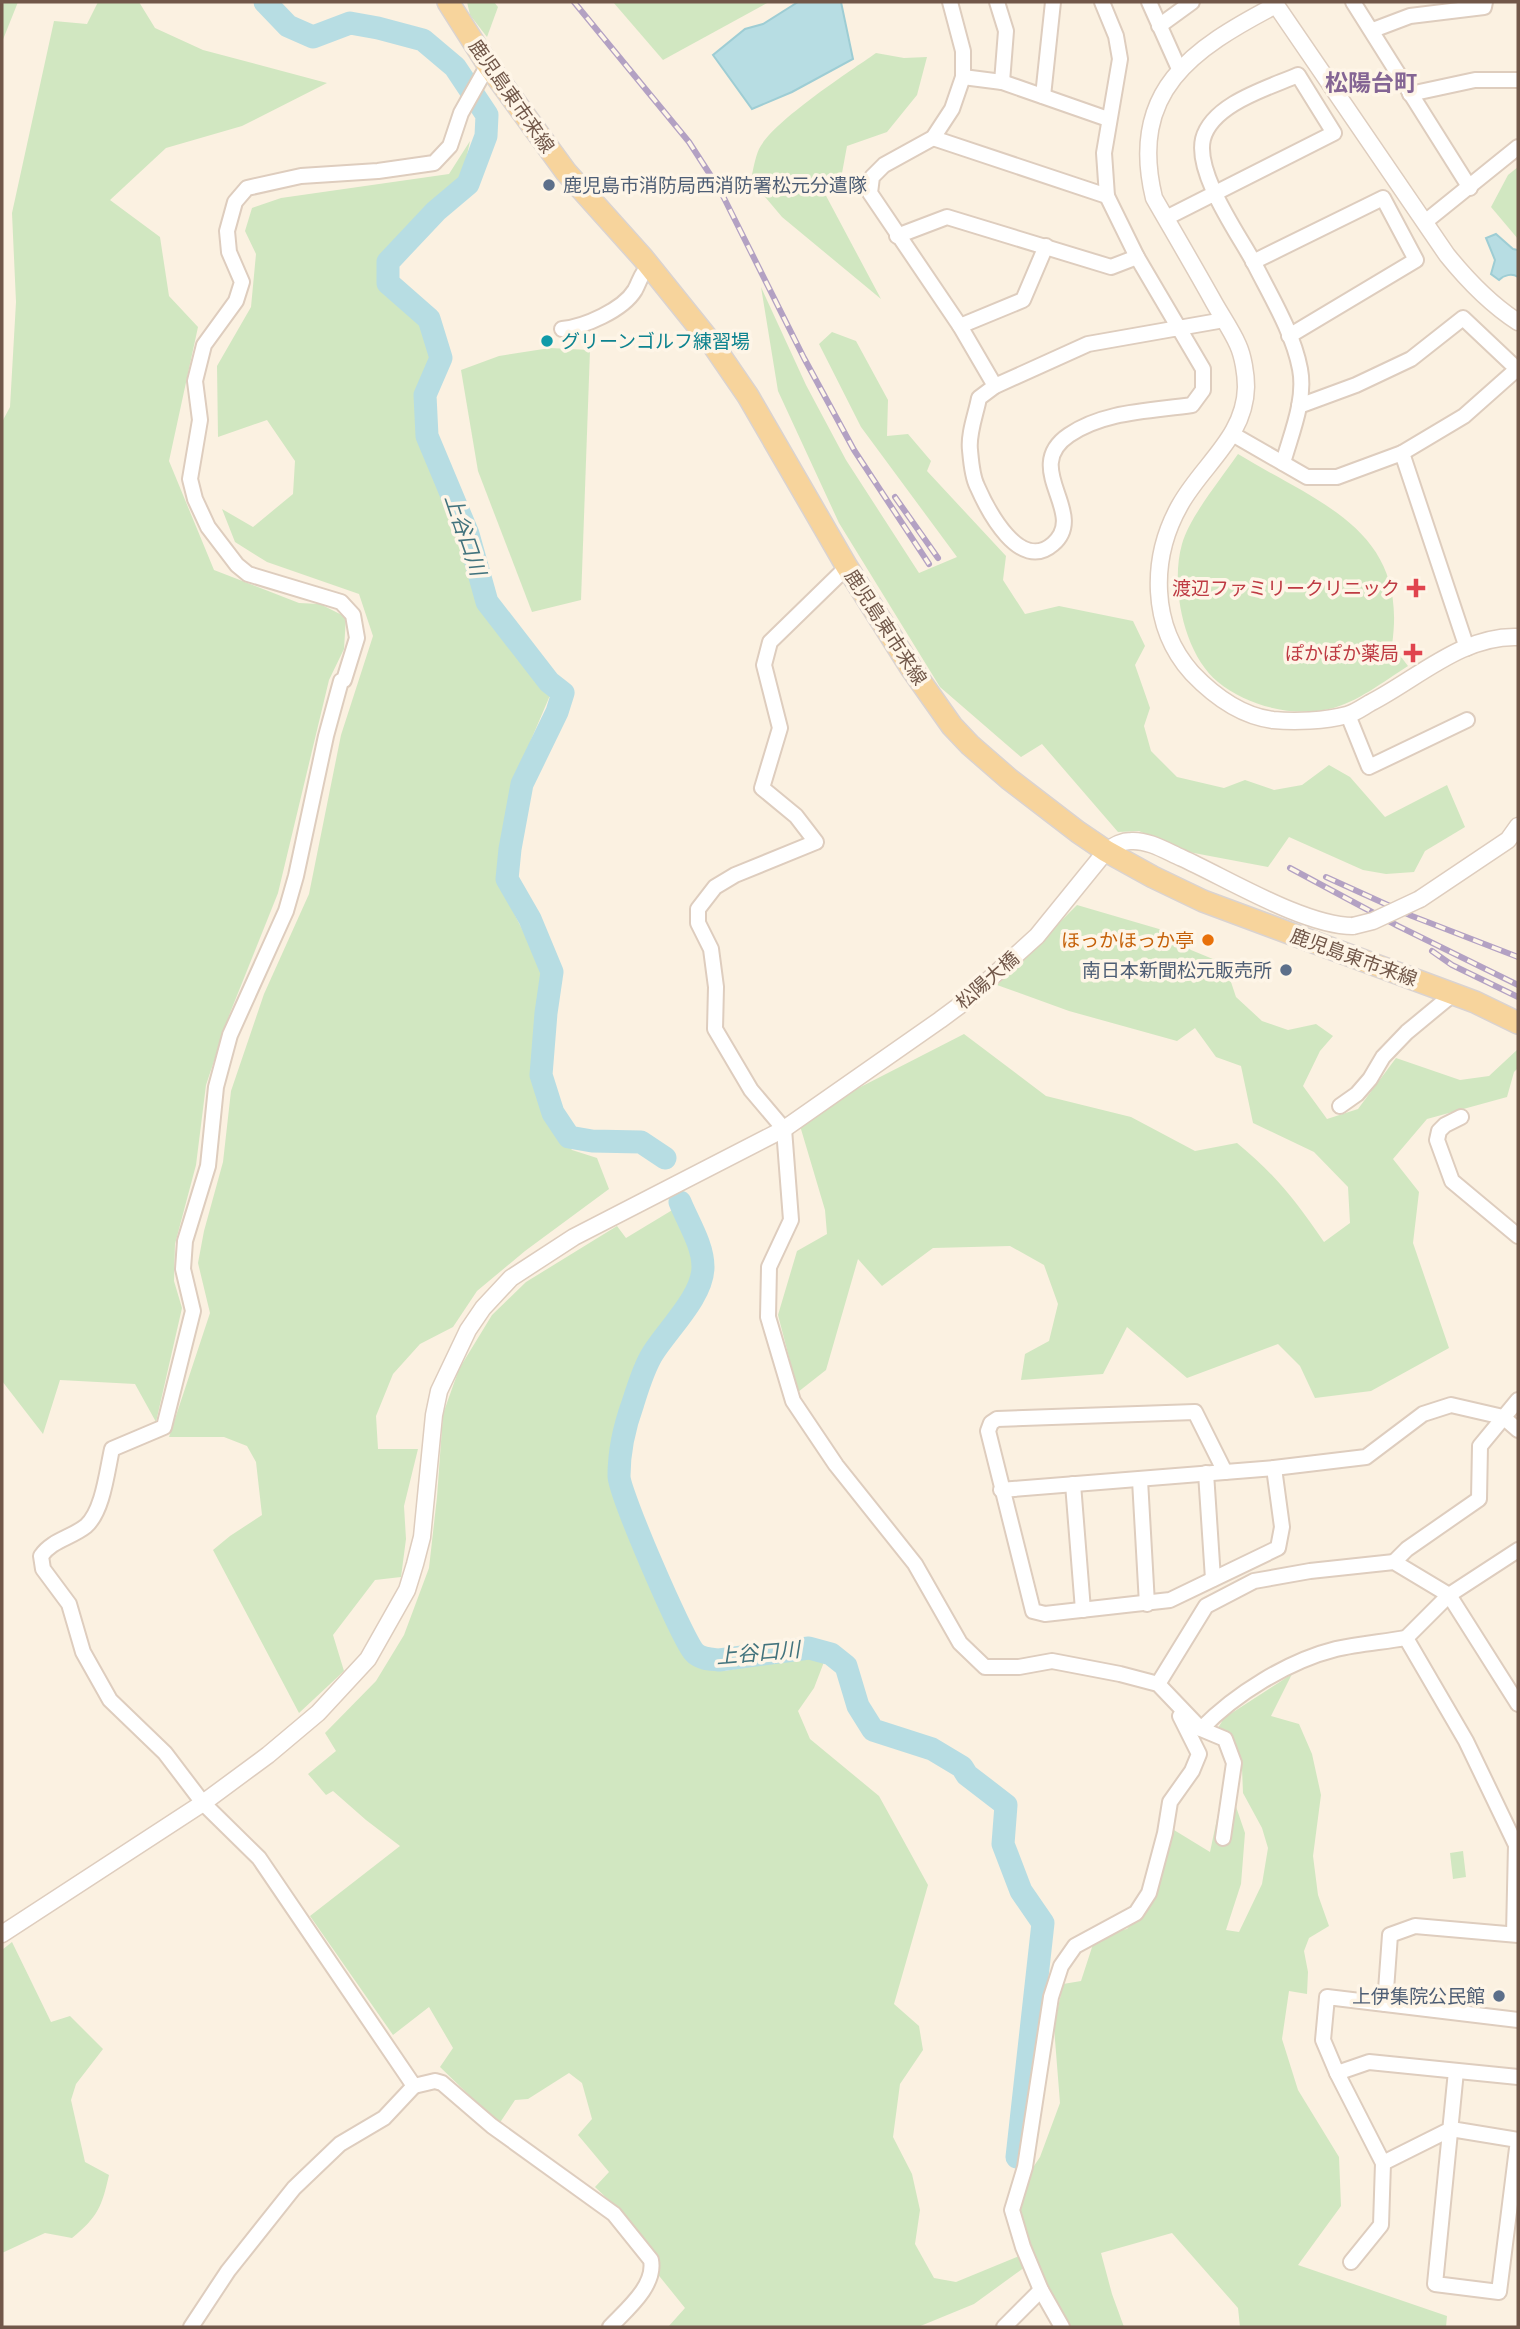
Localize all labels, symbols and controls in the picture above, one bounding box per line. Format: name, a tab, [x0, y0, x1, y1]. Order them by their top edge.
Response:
street label: 鹿児島東市来線	[462, 35, 560, 159]
district label: 松陽台町	[1325, 67, 1417, 100]
place label: 鹿児島市消防局西消防署松元分遣隊	[563, 173, 867, 200]
marker: 鹿児島市消防局西消防署松元分遣隊	[541, 177, 557, 193]
place label: グリーンゴルフ練習場	[561, 329, 750, 356]
marker: グリーンゴルフ練習場	[539, 333, 555, 349]
water label: 上谷口川	[437, 490, 494, 581]
street label: 鹿児島東市来線	[837, 565, 932, 691]
place label: 渡辺ファミリークリニック	[1172, 576, 1400, 603]
marker: 渡辺ファミリークリニック	[1406, 578, 1426, 598]
place label: ぽかぽか薬局	[1285, 641, 1399, 668]
marker: ぽかぽか薬局	[1405, 645, 1421, 661]
street label: 鹿児島東市来線	[1286, 923, 1421, 994]
place label: ほっかほっか亭	[1061, 928, 1194, 955]
marker: ほっかほっか亭	[1200, 932, 1216, 948]
street label: 松陽大橋	[950, 946, 1026, 1016]
place label: 南日本新聞松元販売所	[1082, 958, 1272, 985]
marker: 南日本新聞松元販売所	[1278, 962, 1294, 978]
water label: 上谷口川	[715, 1634, 803, 1672]
place label: 上伊集院公民館	[1352, 1984, 1485, 2011]
marker: 上伊集院公民館	[1491, 1988, 1507, 2004]

